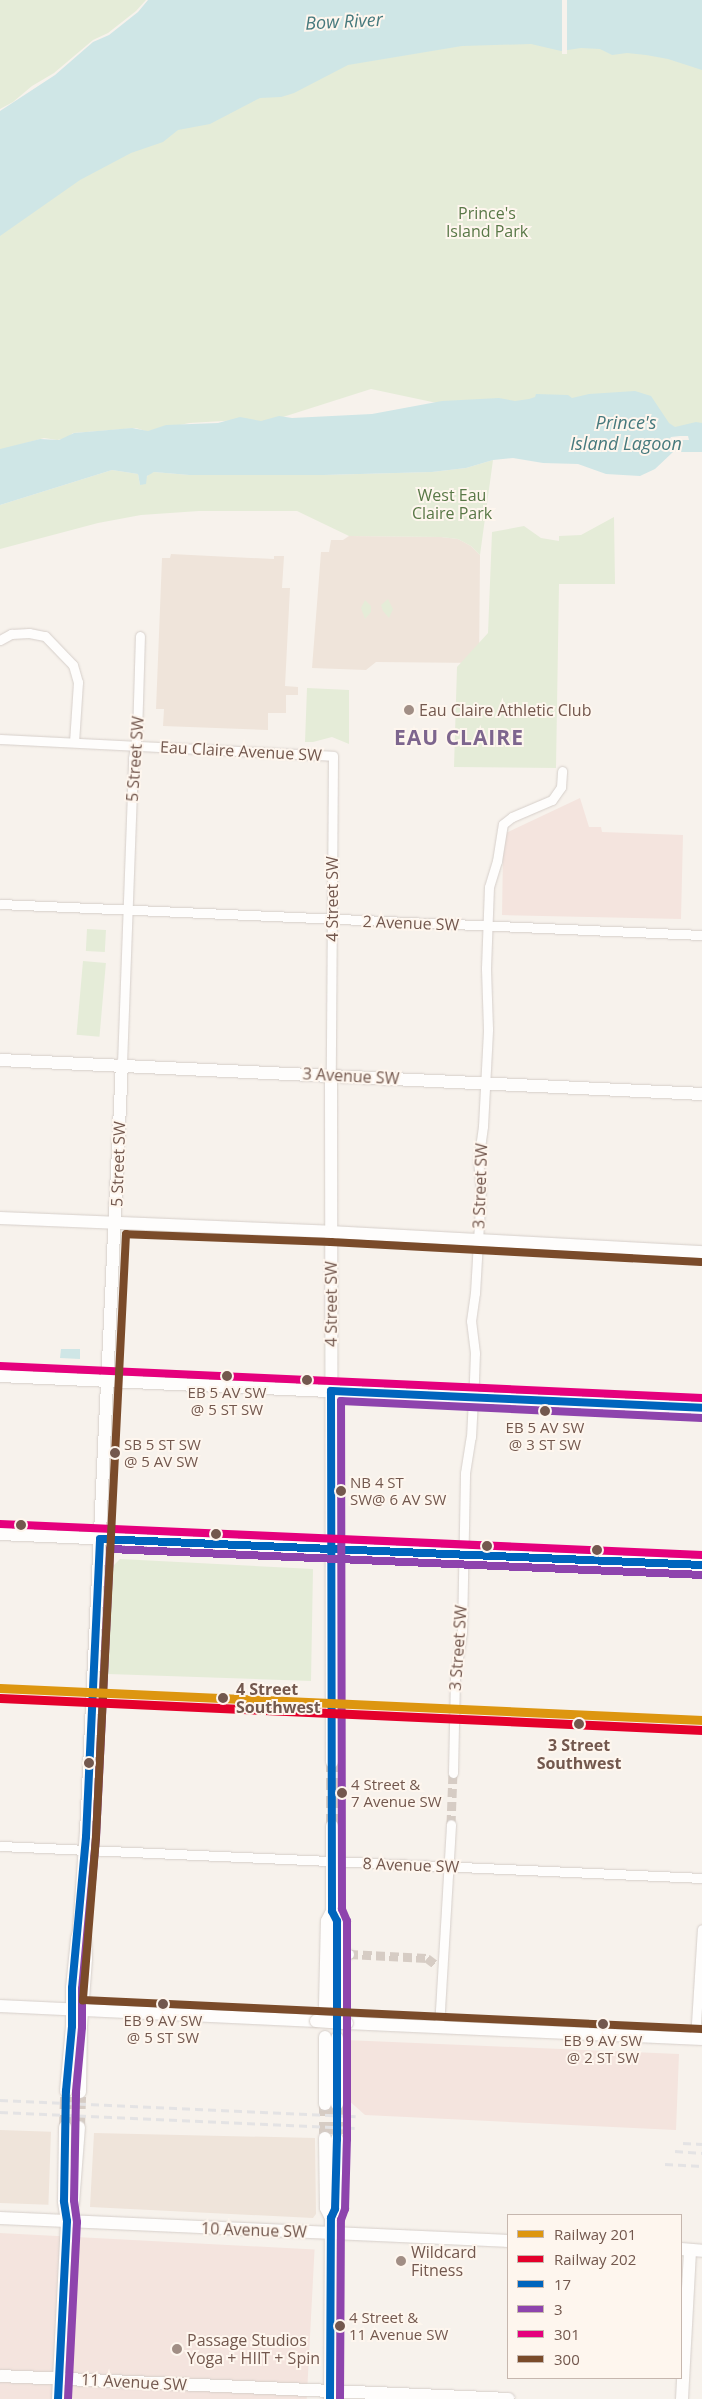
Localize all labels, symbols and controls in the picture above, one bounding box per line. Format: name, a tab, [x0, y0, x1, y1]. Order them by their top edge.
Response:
water label: Bow River	[305, 8, 383, 34]
park label: Prince's Island Park	[446, 203, 528, 241]
water label: Prince's Island Lagoon	[570, 412, 682, 454]
park label: West Eau Claire Park	[412, 485, 492, 523]
place label: Eau Claire Athletic Club	[419, 700, 591, 720]
marker: Eau Claire Athletic Club	[403, 704, 415, 716]
street label: 5 Street SW	[122, 716, 148, 802]
district label: EAU CLAIRE	[393, 724, 525, 750]
street label: Eau Claire Avenue SW	[160, 737, 322, 765]
street label: 4 Street SW	[322, 856, 342, 942]
street label: 2 Avenue SW	[362, 912, 460, 934]
street label: 3 Avenue SW	[302, 1064, 400, 1088]
street label: 5 Street SW	[107, 1121, 129, 1207]
street label: 3 Street SW	[469, 1143, 491, 1229]
street label: 4 Street SW	[321, 1261, 341, 1347]
marker: EB 5 AV SW @ 5 ST SW	[222, 1371, 232, 1381]
unlabelled marker	[302, 1375, 312, 1385]
place label: EB 5 AV SW @ 5 ST SW	[188, 1383, 266, 1418]
marker: EB 5 AV SW @ 3 ST SW	[540, 1406, 550, 1416]
place label: EB 5 AV SW @ 3 ST SW	[506, 1418, 584, 1453]
place label: SB 5 ST SW @ 5 AV SW	[124, 1435, 201, 1470]
marker: SB 5 ST SW @ 5 AV SW	[110, 1448, 120, 1458]
place label: NB 4 ST SW@ 6 AV SW	[350, 1473, 446, 1508]
marker: NB 4 ST SW@ 6 AV SW	[336, 1486, 346, 1496]
unlabelled marker	[16, 1520, 26, 1530]
unlabelled marker	[211, 1529, 221, 1539]
unlabelled marker	[482, 1541, 492, 1551]
unlabelled marker	[592, 1545, 602, 1555]
street label: 3 Street SW	[445, 1605, 471, 1691]
place label: 4 Street Southwest	[236, 1679, 321, 1717]
marker: 4 Street Southwest	[214, 1689, 232, 1707]
marker: 3 Street Southwest	[570, 1715, 588, 1733]
place label: 3 Street Southwest	[537, 1735, 621, 1773]
unlabelled marker	[84, 1758, 94, 1768]
place label: 4 Street & 7 Avenue SW	[351, 1775, 442, 1810]
marker: 4 Street & 7 Avenue SW	[337, 1788, 347, 1798]
street label: 8 Avenue SW	[362, 1854, 460, 1876]
marker: EB 9 AV SW @ 5 ST SW	[158, 1999, 168, 2009]
place label: EB 9 AV SW @ 5 ST SW	[124, 2011, 202, 2046]
marker: EB 9 AV SW @ 2 ST SW	[598, 2019, 608, 2029]
place label: EB 9 AV SW @ 2 ST SW	[564, 2031, 642, 2066]
legend	[507, 2214, 682, 2379]
street label: 10 Avenue SW	[201, 2219, 307, 2241]
text: Railway 201	[554, 2224, 636, 2244]
place label: Wildcard Fitness	[411, 2242, 477, 2280]
text: Railway 202	[554, 2249, 636, 2269]
marker: Wildcard Fitness	[395, 2255, 407, 2267]
text: 17	[554, 2274, 571, 2294]
text: 3	[554, 2299, 563, 2319]
place label: 4 Street & 11 Avenue SW	[349, 2308, 448, 2343]
marker: 4 Street & 11 Avenue SW	[335, 2321, 345, 2331]
text: 301	[554, 2324, 580, 2344]
place label: Passage Studios Yoga + HIIT + Spin	[187, 2330, 320, 2368]
marker: Passage Studios Yoga + HIIT + Spin	[171, 2343, 183, 2355]
text: 300	[554, 2349, 580, 2369]
street label: 11 Avenue SW	[81, 2370, 187, 2394]

